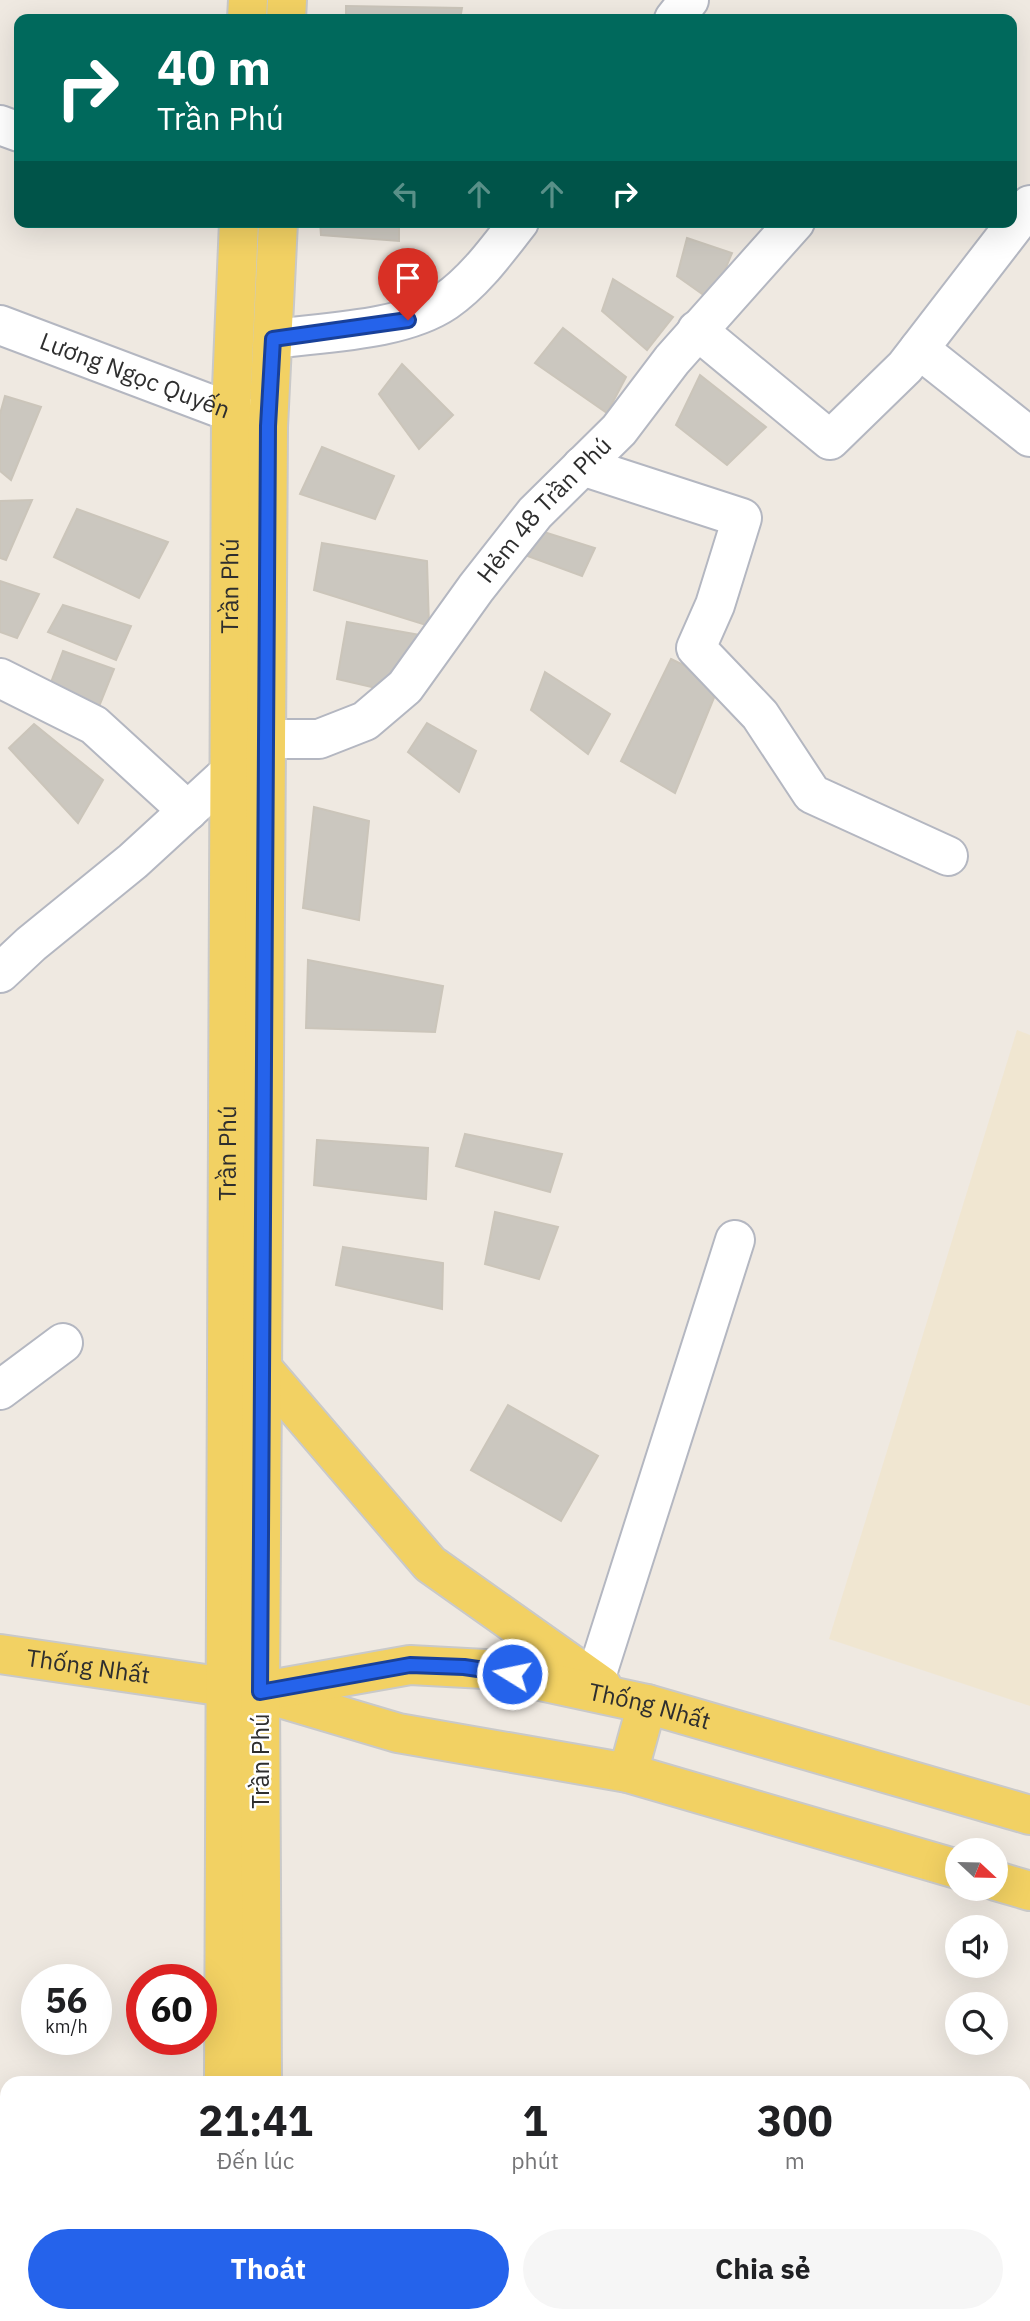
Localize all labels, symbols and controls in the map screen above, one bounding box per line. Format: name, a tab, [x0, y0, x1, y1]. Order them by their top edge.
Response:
text: 40 m	[157, 35, 271, 98]
icon: right	[42, 42, 133, 133]
text: Trần Phú	[157, 97, 284, 139]
icon: left	[387, 175, 425, 213]
icon: ahead	[460, 175, 498, 213]
icon: ahead	[533, 175, 571, 213]
icon: right	[606, 175, 644, 213]
pin	[378, 248, 438, 320]
icon: arrive	[389, 259, 427, 297]
street label: Lương Ngọc Quyến	[35, 324, 235, 425]
street label: Hẻm 48 Trần Phú	[469, 429, 618, 589]
street label: Trần Phú	[213, 538, 245, 634]
street label: Trần Phú	[211, 1105, 243, 1201]
position arrow	[475, 1637, 549, 1711]
street label: Thống Nhất	[24, 1641, 152, 1691]
street label: Thống Nhất	[586, 1675, 714, 1737]
street label: Trần Phú	[244, 1713, 276, 1809]
north arrow	[945, 1838, 1008, 1900]
map controls	[945, 1838, 1008, 2055]
button: sound	[945, 1915, 1008, 1978]
speed limit sign: 60	[126, 1964, 217, 2055]
text: 56	[45, 1977, 88, 2023]
button: search	[945, 1992, 1008, 2055]
text: km/h	[45, 2015, 88, 2038]
text: 21:41	[198, 2093, 313, 2148]
text: 1	[522, 2093, 548, 2148]
text: 300	[757, 2093, 833, 2148]
text: Đến lúc	[217, 2145, 294, 2175]
text: phút	[511, 2145, 559, 2175]
text: m	[785, 2145, 805, 2175]
button: Thoát	[28, 2229, 509, 2309]
button: Chia sẻ	[523, 2229, 1003, 2309]

